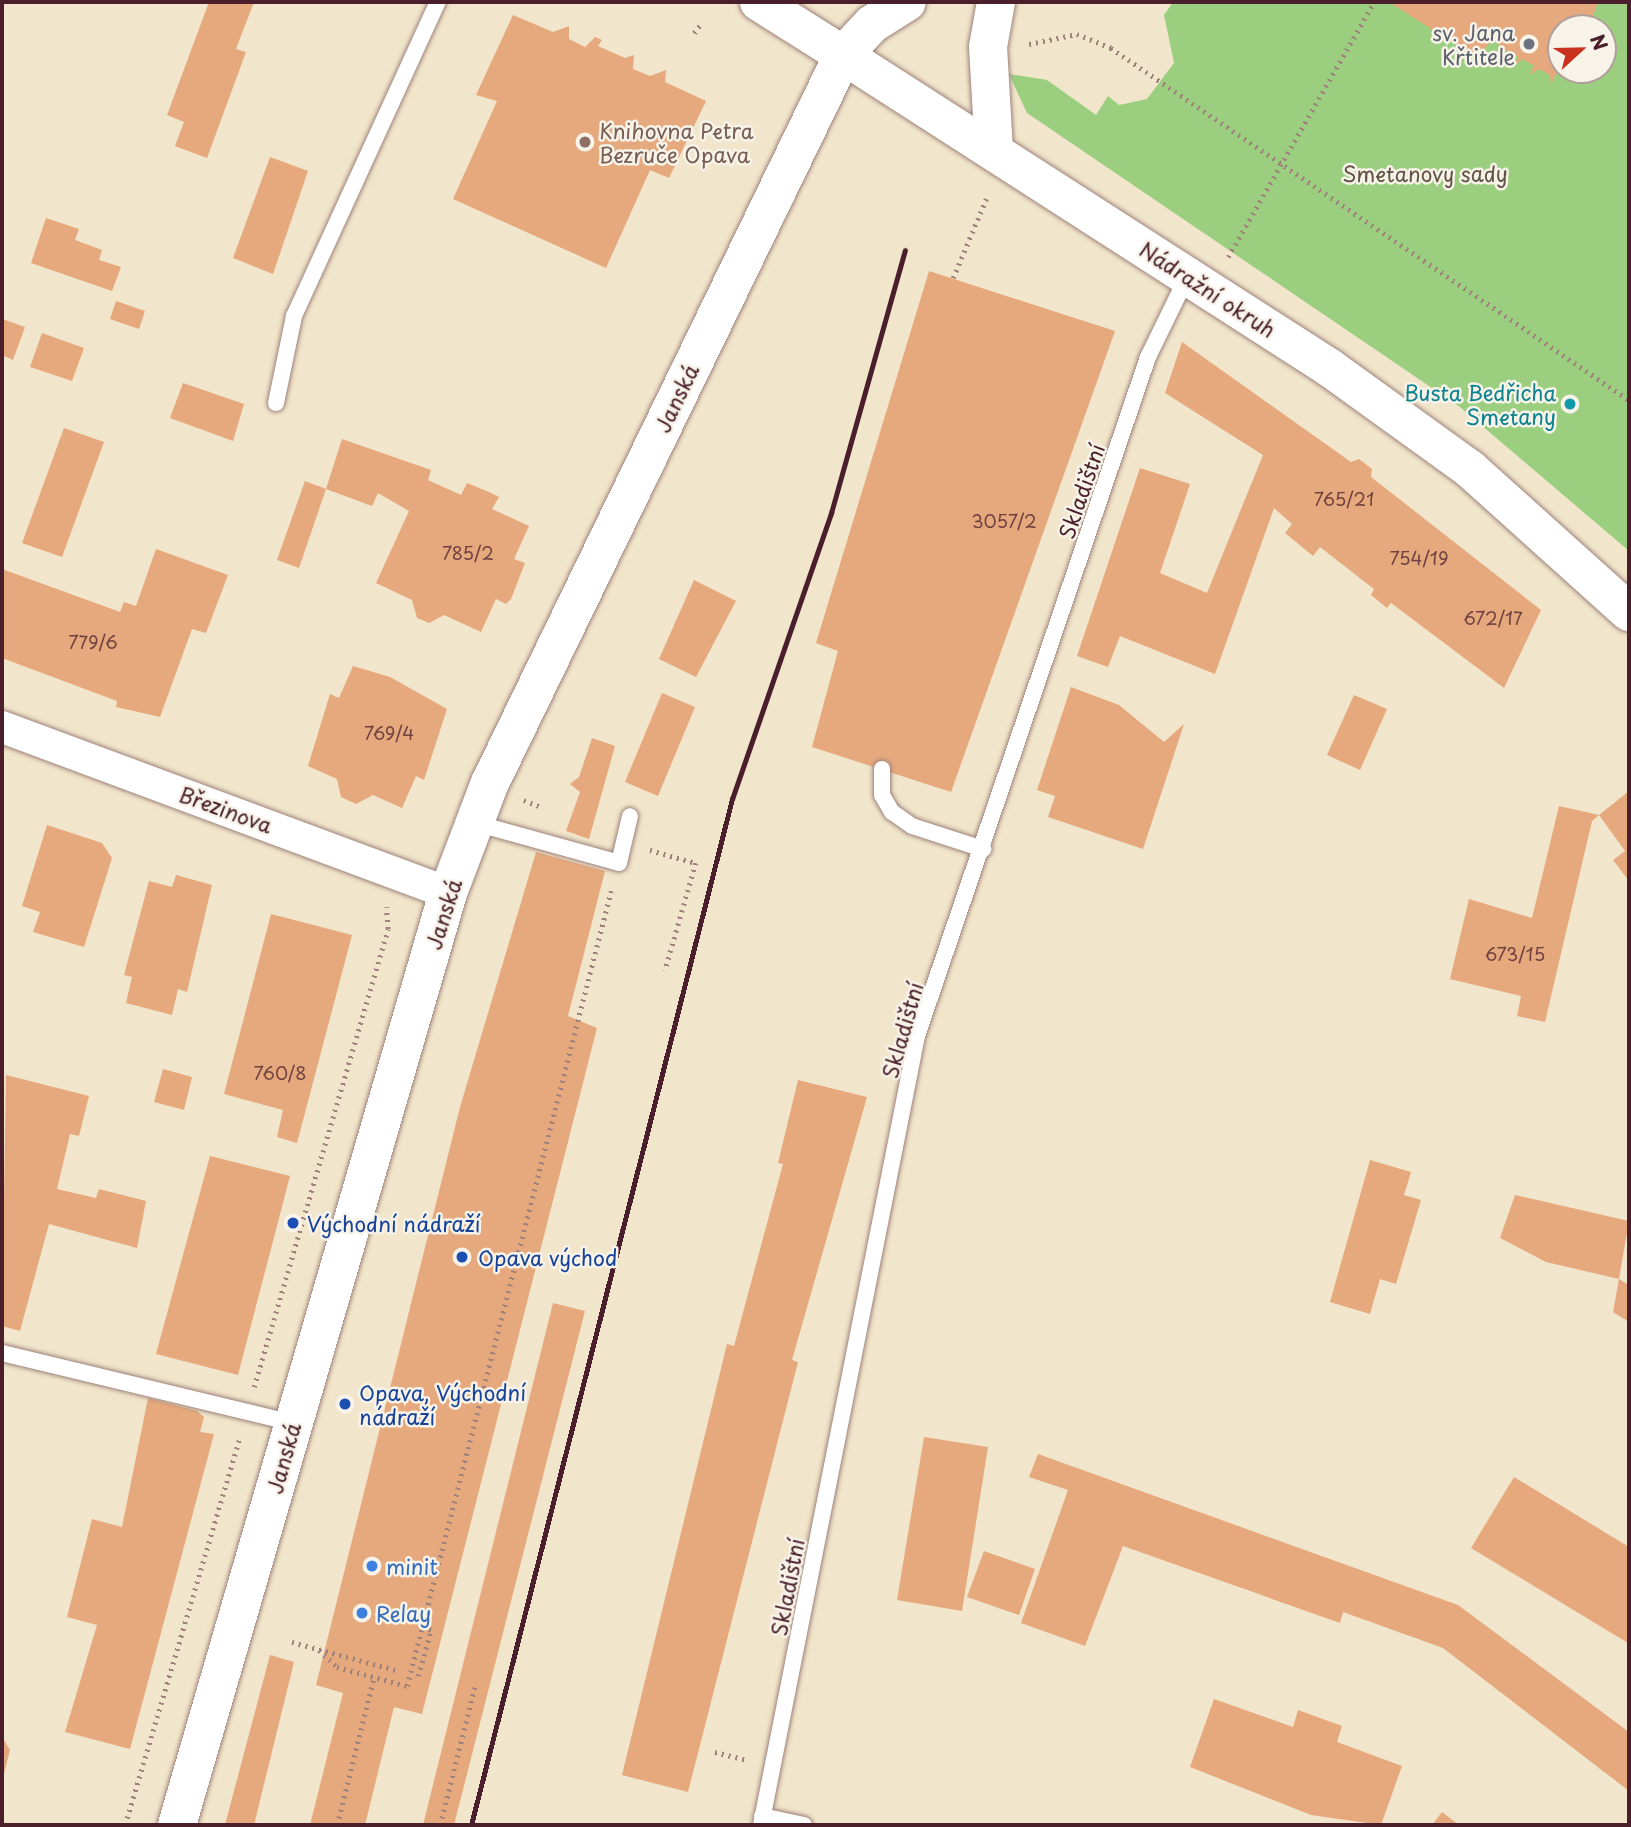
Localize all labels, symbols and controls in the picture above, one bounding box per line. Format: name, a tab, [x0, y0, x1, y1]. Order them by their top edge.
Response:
north arrow	[1547, 14, 1617, 84]
place label: sv. Jana Křtitele	[1432, 19, 1515, 69]
text: N	[1584, 30, 1615, 54]
marker: sv. Jana Křtitele	[1521, 36, 1537, 52]
place label: Knihovna Petra Bezruče Opava	[599, 117, 754, 167]
marker: Knihovna Petra Bezruče Opava	[577, 134, 593, 150]
park label: Smetanovy sady	[1342, 160, 1508, 186]
street label: Nádražní okruh	[1135, 236, 1281, 342]
street label: Janská	[649, 360, 703, 436]
place label: Busta Bedřicha Smetany	[1403, 379, 1556, 429]
marker: Busta Bedřicha Smetany	[1562, 396, 1578, 412]
street label: Skladištní	[1053, 440, 1109, 542]
house number: 765/21	[1314, 488, 1374, 510]
house number: 3057/2	[971, 510, 1037, 532]
house number: 785/2	[442, 542, 494, 564]
house number: 754/19	[1390, 547, 1448, 569]
house number: 672/17	[1463, 607, 1523, 629]
house number: 779/6	[68, 631, 118, 653]
house number: 769/4	[364, 722, 414, 744]
street label: Březinova	[176, 781, 276, 837]
street label: Janská	[420, 876, 466, 952]
house number: 673/15	[1485, 943, 1545, 965]
street label: Skladištní	[876, 979, 928, 1081]
house number: 760/8	[254, 1062, 306, 1084]
place label: Východní nádraží	[307, 1210, 480, 1236]
marker: Východní nádraží	[285, 1215, 301, 1231]
place label: Opava východ	[478, 1244, 617, 1270]
marker: Opava východ	[452, 1247, 472, 1267]
place label: Opava, Východní nádraží	[359, 1379, 526, 1429]
marker: Opava, Východní nádraží	[337, 1396, 353, 1412]
street label: Janská	[261, 1420, 305, 1496]
street label: Skladištní	[765, 1536, 809, 1638]
place label: minit	[386, 1553, 438, 1579]
marker: minit	[364, 1558, 380, 1574]
place label: Relay	[376, 1600, 431, 1626]
marker: Relay	[354, 1605, 370, 1621]

